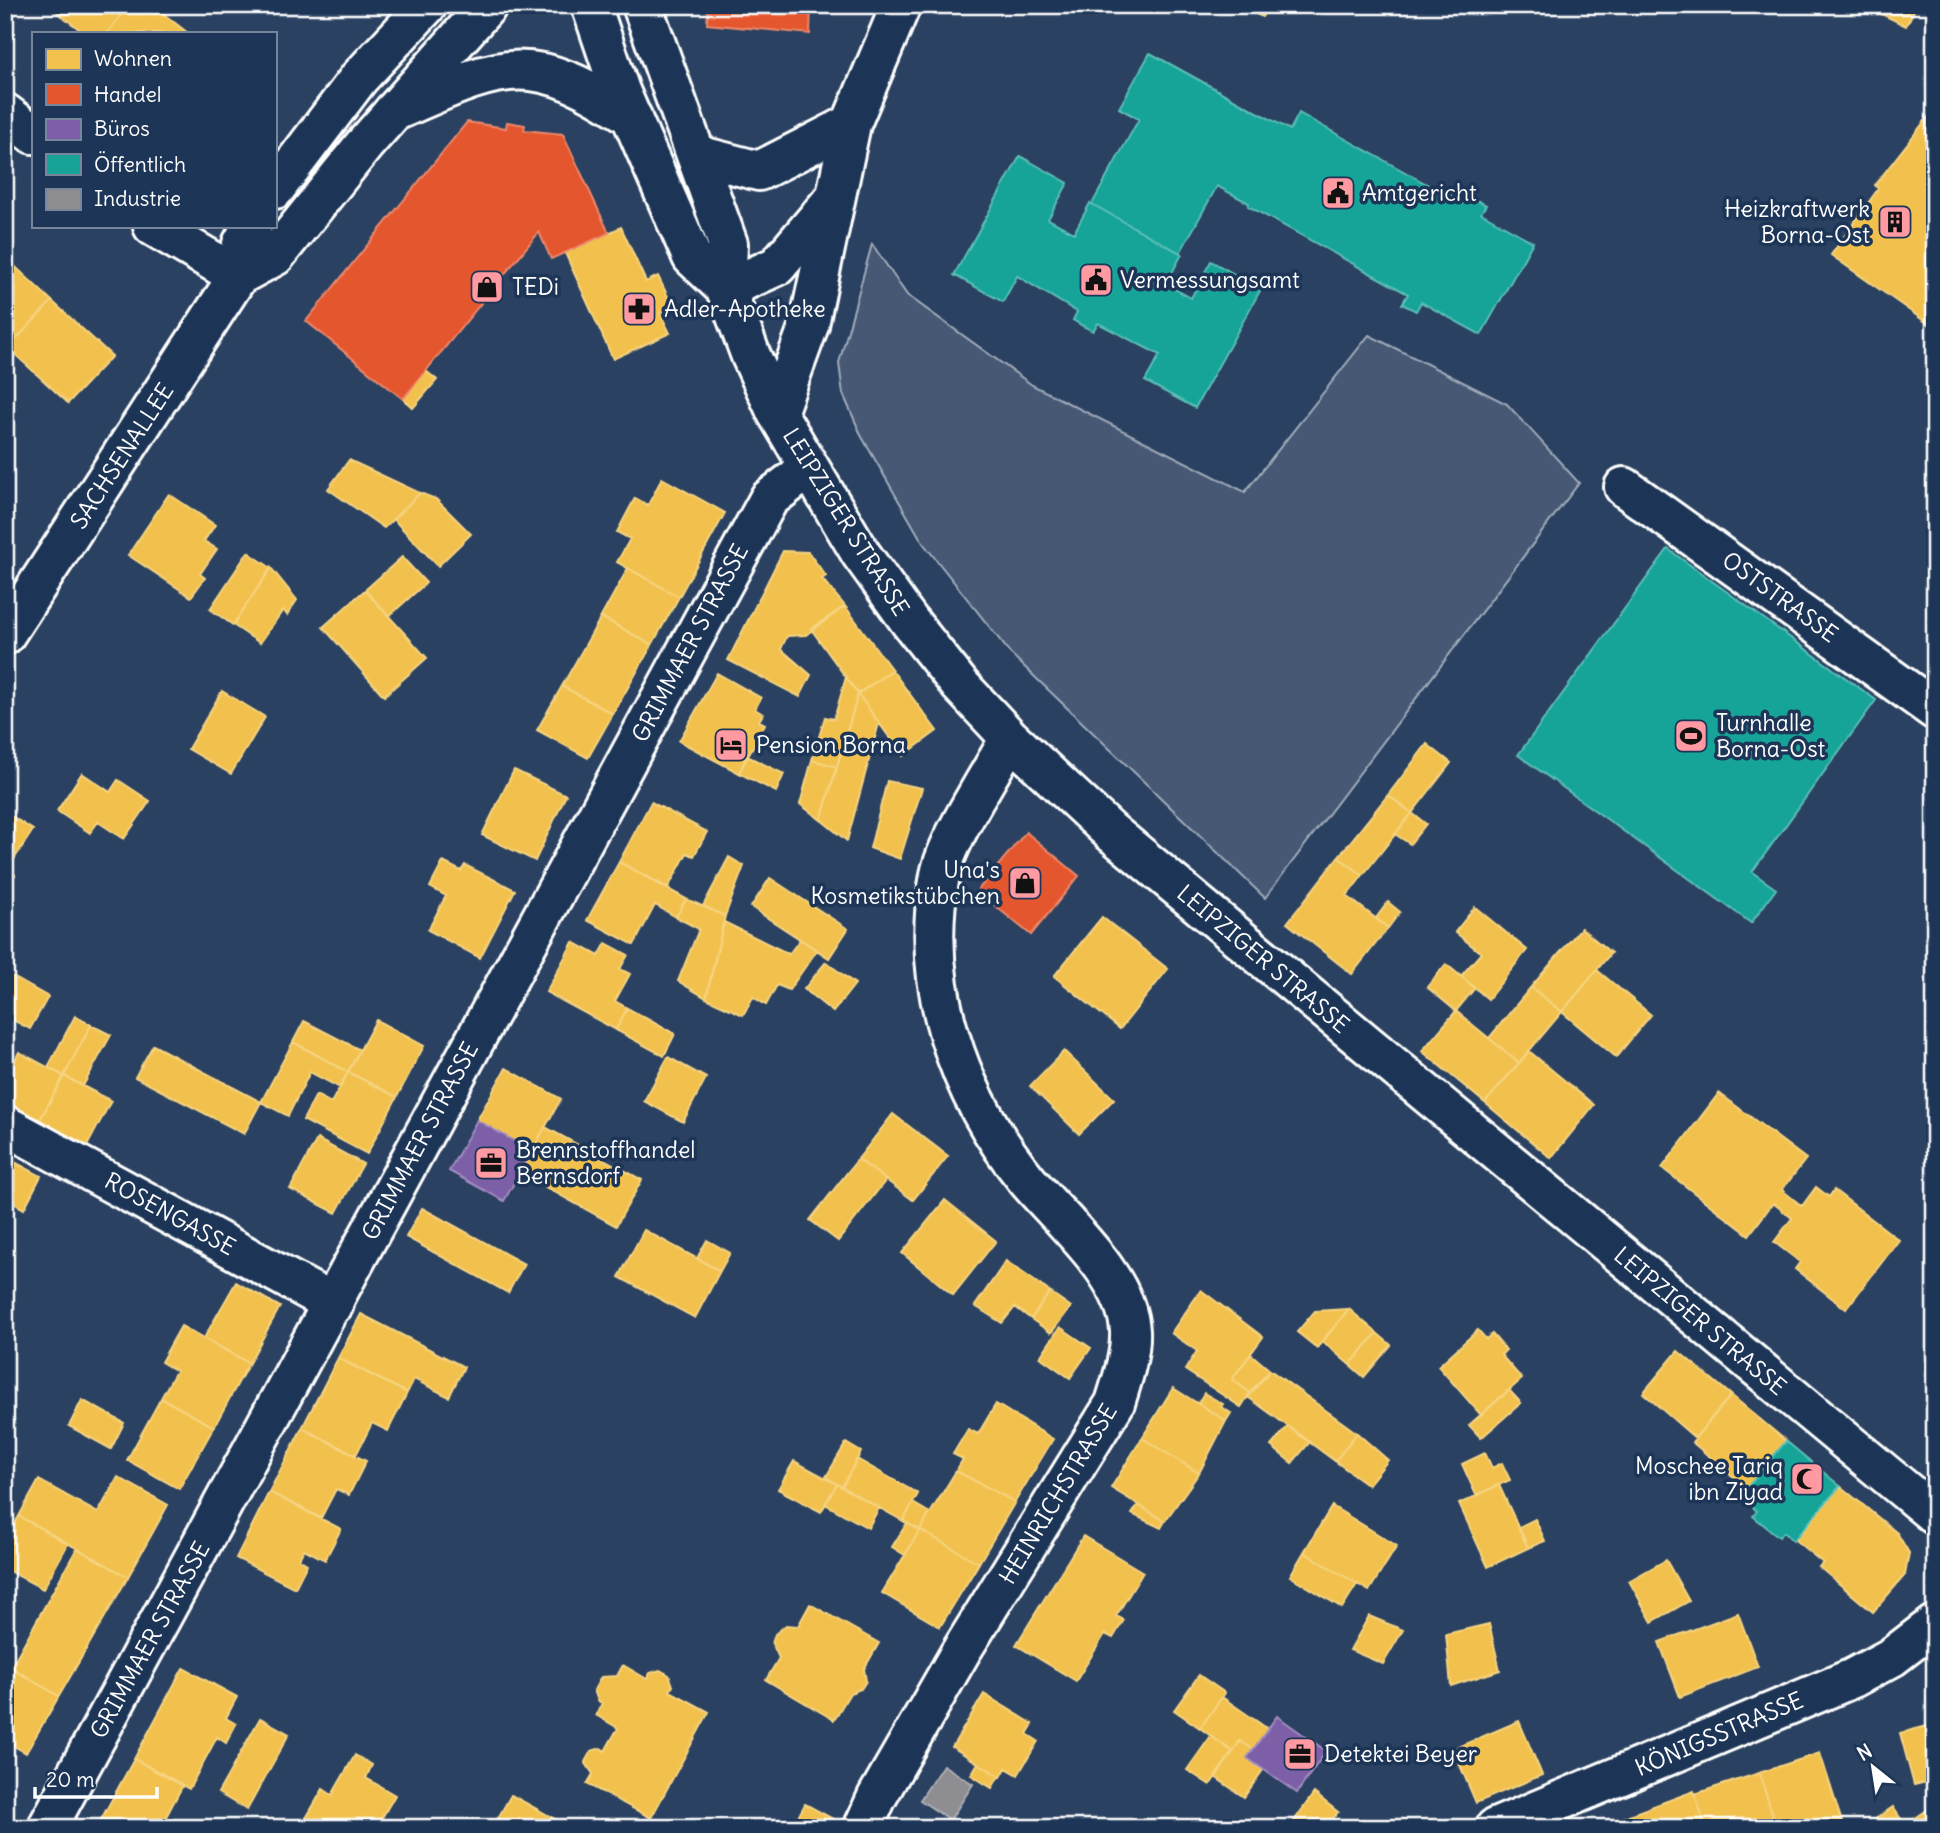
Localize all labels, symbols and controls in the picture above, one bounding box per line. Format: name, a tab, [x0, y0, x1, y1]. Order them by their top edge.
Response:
legend	[32, 32, 276, 228]
text: Wohnen	[94, 45, 172, 72]
text: Handel	[94, 81, 162, 108]
text: Büros	[94, 115, 150, 142]
text: Öffentlich	[94, 151, 186, 178]
public building icon: Amtgericht	[1319, 174, 1357, 212]
place label: Amtgericht	[1362, 178, 1477, 207]
text: Industrie	[94, 185, 181, 212]
place label: Heizkraftwerk Borna-Ost	[1724, 194, 1870, 249]
building icon: Heizkraftwerk Borna-Ost	[1876, 203, 1914, 241]
public building icon: Vermessungsamt	[1077, 261, 1115, 299]
place label: Vermessungsamt	[1120, 265, 1300, 294]
shop icon: TEDi	[468, 268, 506, 306]
place label: TEDi	[512, 272, 559, 301]
pharmacy icon: Adler-Apotheke	[620, 290, 658, 328]
place label: Adler-Apotheke	[664, 294, 826, 323]
street label: SACHSENALLEE	[64, 377, 179, 534]
street label: LEIPZIGER STRASSE	[777, 422, 916, 621]
street label: GRIMMAER STRASSE	[625, 539, 754, 747]
street label: OSTSTRASSE	[1717, 545, 1844, 648]
place label: Turnhalle Borna-Ost	[1716, 708, 1826, 763]
sports icon: Turnhalle Borna-Ost	[1672, 717, 1710, 755]
hotel icon: Pension Borna	[712, 726, 750, 764]
place label: Pension Borna	[756, 730, 906, 759]
place label: Una's Kosmetikstübchen	[810, 855, 1000, 910]
shop icon: Una's Kosmetikstübchen	[1006, 864, 1044, 902]
street label: LEIPZIGER STRASSE	[1171, 878, 1355, 1039]
street label: GRIMMAER STRASSE	[355, 1037, 484, 1245]
place label: Brennstoffhandel Bernsdorf	[516, 1135, 696, 1190]
office icon: Brennstoffhandel Bernsdorf	[472, 1144, 510, 1182]
street label: ROSENGASSE	[100, 1166, 241, 1261]
street label: LEIPZIGER STRASSE	[1608, 1240, 1792, 1401]
street label: HEINRICHSTRASSE	[992, 1398, 1123, 1589]
place label: Moschee Tariq ibn Ziyad	[1635, 1451, 1783, 1506]
mosque icon: Moschee Tariq ibn Ziyad	[1788, 1460, 1826, 1498]
street label: GRIMMAER STRASSE	[83, 1536, 216, 1743]
street label: KÖNIGSSTRASSE	[1630, 1685, 1807, 1782]
north arrow	[1839, 1731, 1909, 1801]
office icon: Detektei Beyer	[1281, 1735, 1319, 1773]
place label: Detektei Beyer	[1324, 1739, 1478, 1768]
text: N	[1853, 1739, 1876, 1766]
scale bar	[35, 1756, 158, 1800]
text: 20 m	[46, 1766, 95, 1793]

